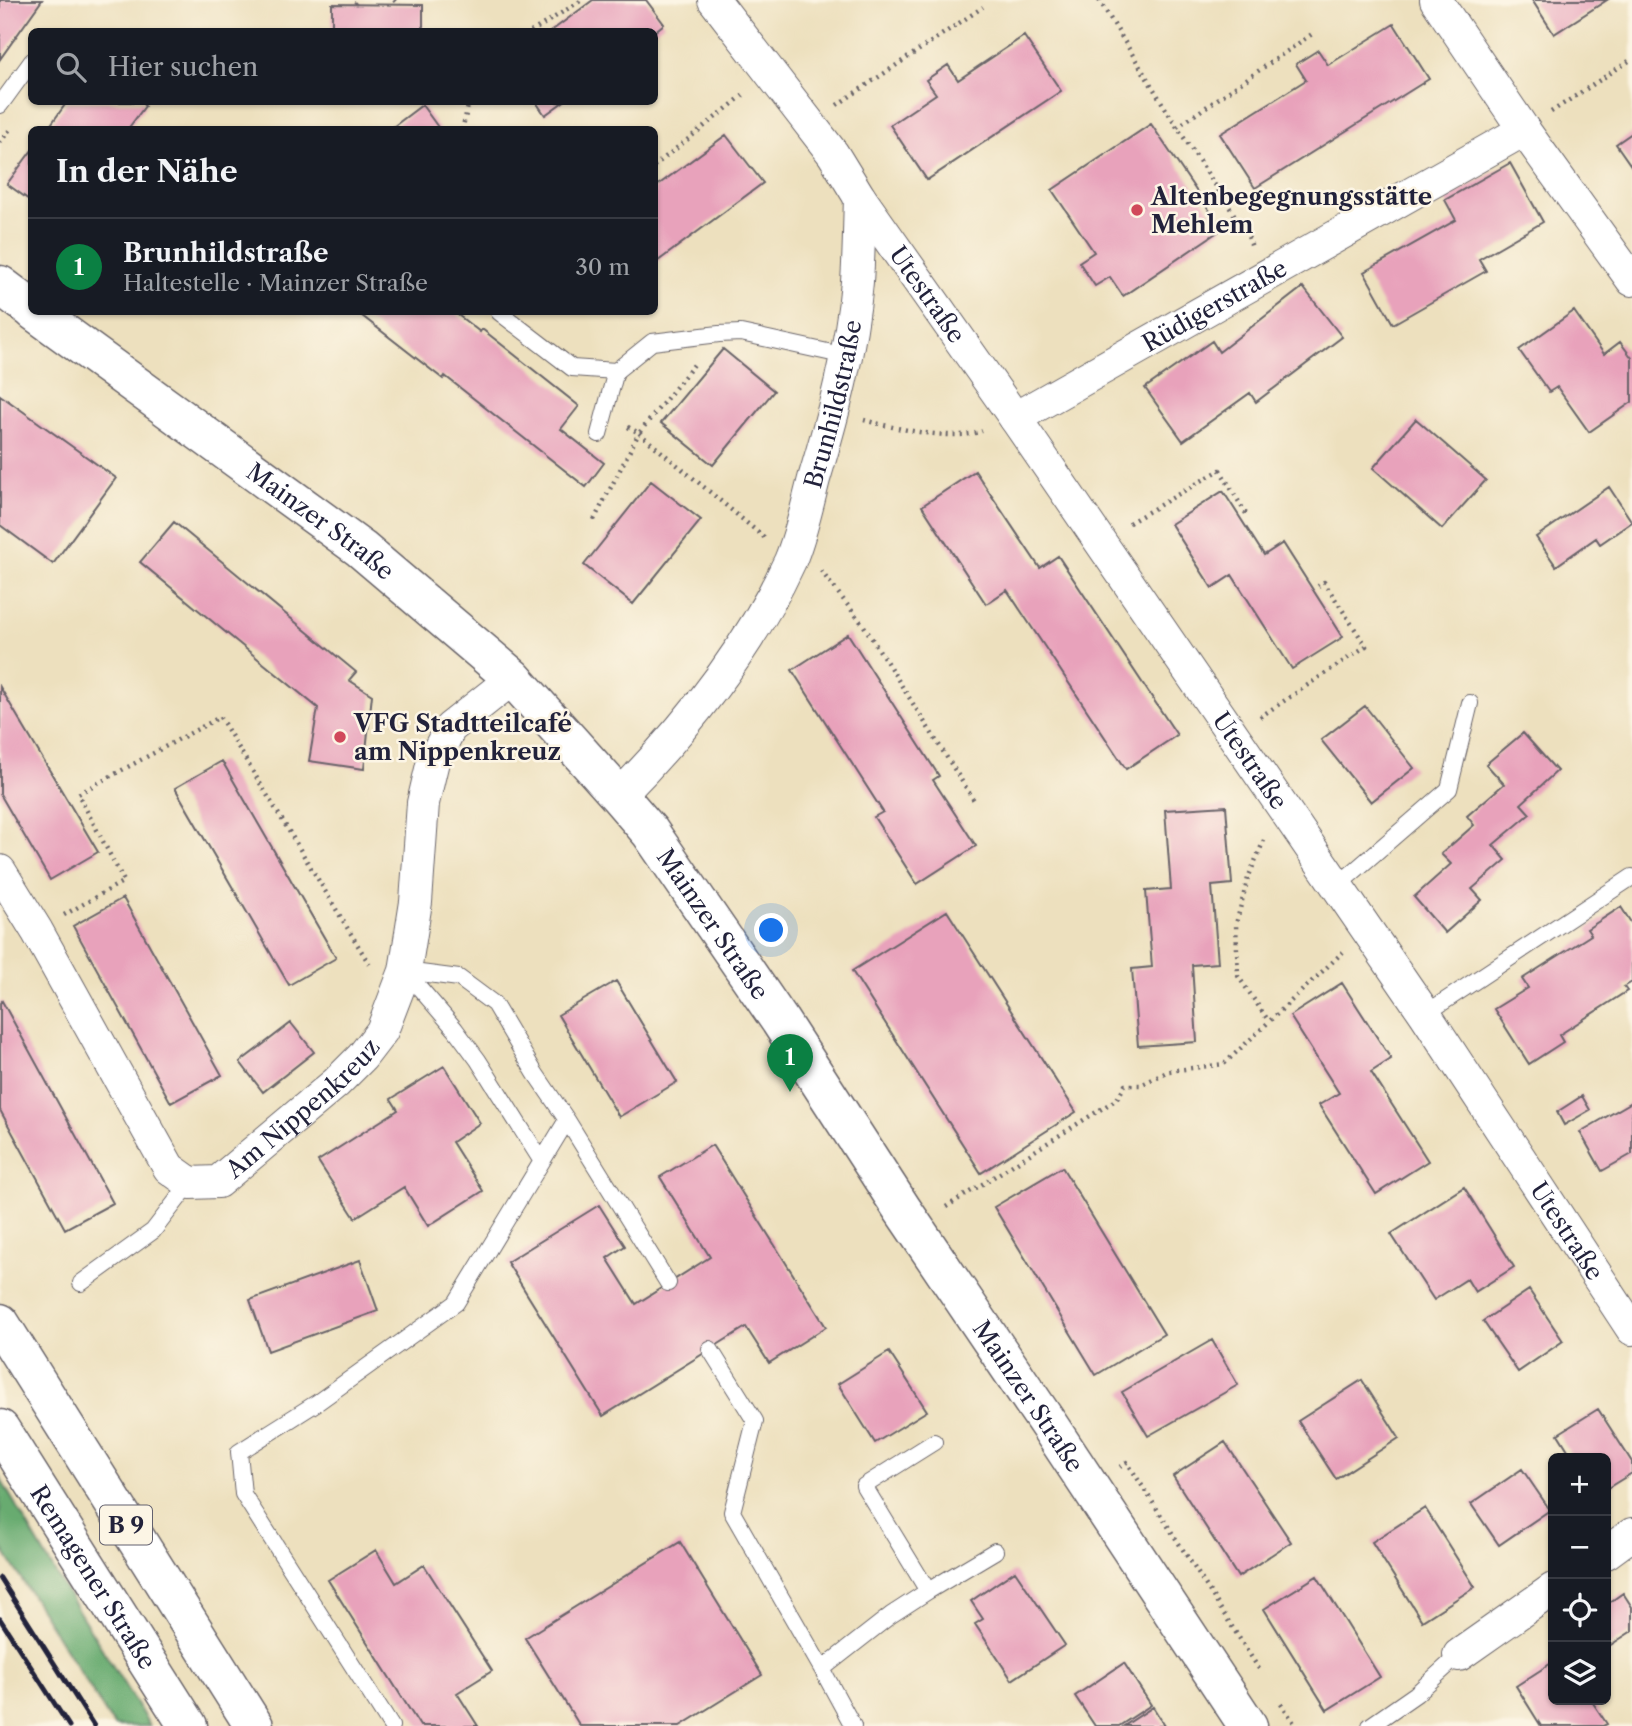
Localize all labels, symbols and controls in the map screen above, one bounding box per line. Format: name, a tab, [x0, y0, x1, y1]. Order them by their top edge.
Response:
search box	[28, 28, 658, 105]
icon: search	[52, 48, 90, 86]
text: Hier suchen	[108, 51, 258, 83]
text: In der Nähe	[56, 153, 238, 190]
place label: Altenbegegnungsstätte Mehlem	[1150, 182, 1432, 239]
marker: Altenbegegnungsstätte Mehlem	[1129, 202, 1145, 218]
text: Brunhildstraße	[123, 237, 329, 269]
street label: Utestraße	[884, 240, 972, 348]
text: 1	[74, 253, 84, 281]
text: 30 m	[575, 253, 630, 281]
street label: Rüdigerstraße	[1137, 253, 1292, 358]
text: Haltestelle · Mainzer Straße	[123, 269, 428, 297]
street label: Brunhildstraße	[798, 318, 867, 491]
street label: Mainzer Straße	[241, 456, 400, 585]
street label: Utestraße	[1207, 706, 1294, 815]
place label: VFG Stadtteilcafé am Nippenkreuz	[353, 709, 572, 766]
marker: VFG Stadtteilcafé am Nippenkreuz	[332, 729, 348, 745]
street label: Mainzer Straße	[651, 843, 775, 1005]
your location	[754, 913, 788, 947]
street label: Am Nippenkreuz	[219, 1033, 385, 1184]
pin: 1	[767, 1034, 813, 1092]
street label: Utestraße	[1525, 1176, 1610, 1285]
street label: Mainzer Straße	[967, 1315, 1090, 1477]
map controls	[1548, 1453, 1611, 1705]
button: +	[1548, 1453, 1611, 1516]
street label: Remagener Straße	[25, 1479, 163, 1674]
road number: B 9	[100, 1506, 152, 1544]
button: −	[1548, 1516, 1611, 1579]
button: locate	[1548, 1579, 1611, 1642]
button: layers	[1548, 1642, 1611, 1705]

